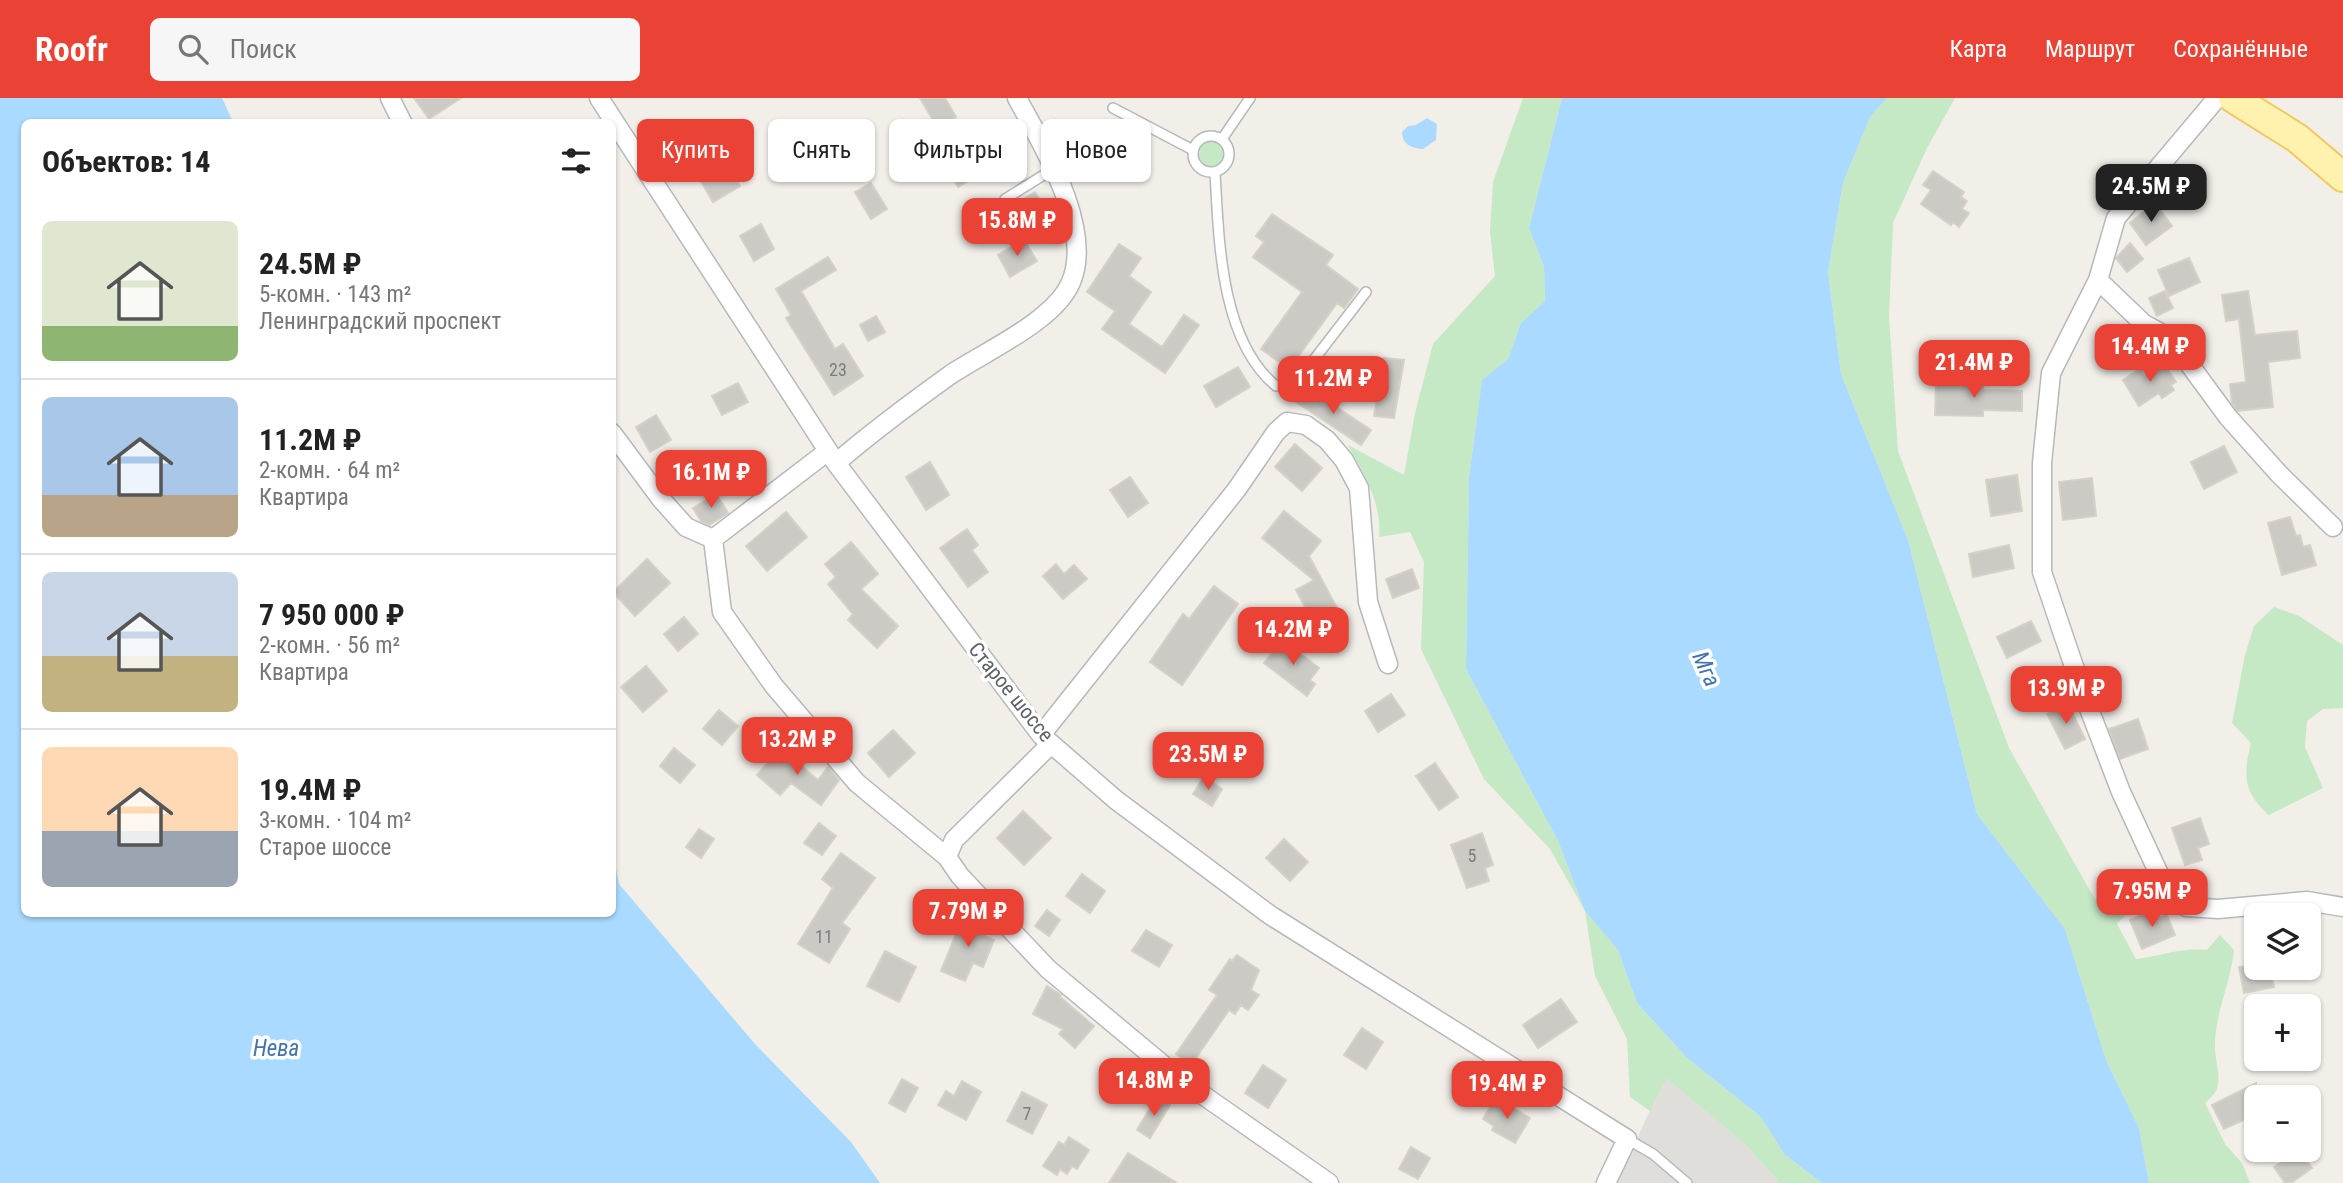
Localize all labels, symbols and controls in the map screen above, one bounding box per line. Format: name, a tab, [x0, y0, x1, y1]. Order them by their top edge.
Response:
search box	[150, 18, 640, 81]
text: Roofr	[35, 30, 108, 69]
icon: search	[174, 30, 212, 68]
text: Поиск	[230, 34, 297, 64]
text: Карта	[1950, 35, 2007, 63]
text: Маршрут	[2045, 35, 2135, 63]
text: Сохранённые	[2173, 35, 2308, 63]
chip: Купить	[637, 119, 754, 182]
chip: Снять	[768, 119, 875, 182]
chip: Фильтры	[889, 119, 1027, 182]
chip: Новое	[1041, 119, 1151, 182]
icon: filters	[557, 142, 595, 180]
text: Объектов: 14	[42, 144, 210, 179]
pin: 24.5M ₽	[2086, 164, 2216, 224]
text: 24.5M ₽	[2112, 173, 2190, 200]
pin: 15.8M ₽	[952, 198, 1082, 258]
text: 15.8M ₽	[978, 207, 1056, 234]
text: 24.5M ₽	[259, 246, 362, 281]
icon: home	[98, 249, 182, 333]
text: 5-комн. · 143 m²	[259, 281, 411, 308]
text: Ленинградский проспект	[259, 308, 501, 335]
pin: 14.4M ₽	[2085, 324, 2215, 384]
text: 14.4M ₽	[2111, 333, 2189, 360]
pin: 21.4M ₽	[1909, 341, 2039, 400]
text: 21.4M ₽	[1935, 349, 2013, 376]
pin: 11.2M ₽	[1268, 356, 1398, 416]
house number: 23	[829, 359, 847, 380]
text: 11.2M ₽	[1294, 365, 1372, 392]
text: 11.2M ₽	[259, 422, 362, 457]
icon: home	[98, 425, 182, 509]
pin: 16.1M ₽	[646, 450, 776, 510]
text: 2-комн. · 64 m²	[259, 457, 400, 484]
text: 16.1M ₽	[672, 459, 750, 486]
text: Квартира	[259, 484, 349, 511]
text: 7 950 000 ₽	[259, 597, 405, 632]
icon: home	[98, 600, 182, 684]
pin: 14.2M ₽	[1228, 608, 1358, 667]
text: 14.2M ₽	[1254, 616, 1332, 643]
text: 2-комн. · 56 m²	[259, 632, 400, 659]
street label: Старое шоссе	[964, 637, 1058, 747]
water label: Мга	[1686, 647, 1726, 691]
text: Квартира	[259, 659, 349, 686]
pin: 13.9M ₽	[2001, 666, 2131, 726]
text: 13.9M ₽	[2027, 675, 2105, 702]
pin: 13.2M ₽	[732, 718, 862, 777]
text: 13.2M ₽	[758, 726, 836, 753]
pin: 23.5M ₽	[1143, 732, 1273, 792]
text: 23.5M ₽	[1169, 741, 1247, 768]
text: 19.4M ₽	[259, 772, 362, 807]
icon: home	[98, 775, 182, 859]
text: 3-комн. · 104 m²	[259, 807, 411, 834]
text: Старое шоссе	[259, 834, 391, 861]
house number: 5	[1468, 845, 1477, 866]
pin: 7.95M ₽	[2087, 870, 2217, 929]
text: 7.95M ₽	[2113, 878, 2191, 905]
pin: 7.79M ₽	[903, 890, 1033, 949]
text: 7.79M ₽	[929, 898, 1007, 925]
map controls	[2244, 903, 2321, 1162]
button: layers	[2244, 903, 2321, 980]
house number: 11	[815, 926, 833, 947]
button: +	[2244, 994, 2321, 1071]
water label: Нева	[253, 1035, 299, 1062]
pin: 14.8M ₽	[1089, 1058, 1219, 1118]
pin: 19.4M ₽	[1442, 1062, 1572, 1121]
text: 14.8M ₽	[1115, 1067, 1193, 1094]
text: 19.4M ₽	[1468, 1070, 1546, 1097]
button: −	[2244, 1085, 2321, 1162]
house number: 7	[1023, 1103, 1032, 1124]

